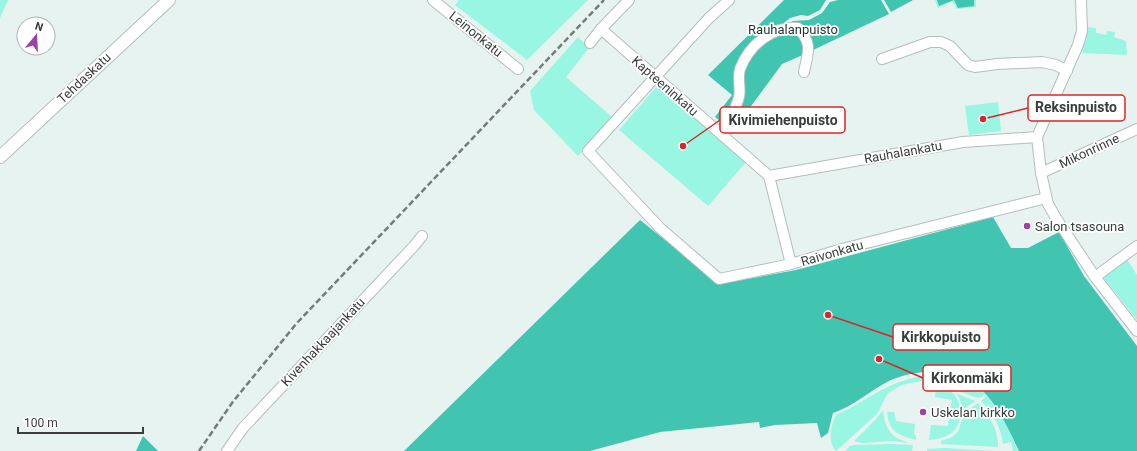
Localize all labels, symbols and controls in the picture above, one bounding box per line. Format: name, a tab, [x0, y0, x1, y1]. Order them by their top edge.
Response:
street label: Leinonkatu	[446, 8, 506, 60]
north arrow	[16, 16, 56, 56]
text: N	[33, 20, 45, 34]
park label: Rauhalanpuisto	[748, 22, 838, 37]
street label: Tehdaskatu	[54, 50, 114, 106]
street label: Kapteeninkatu	[629, 53, 701, 119]
callout: Reksinpuisto	[1028, 95, 1125, 121]
text: Reksinpuisto	[1035, 99, 1117, 115]
callout: Kivimiehenpuisto	[720, 107, 845, 133]
text: Kivimiehenpuisto	[728, 112, 838, 128]
street label: Mikonrinne	[1057, 131, 1121, 171]
street label: Rauhalankatu	[863, 138, 943, 166]
place label: Salon tsasouna	[1035, 219, 1124, 234]
marker: Salon tsasouna	[1022, 221, 1032, 231]
street label: Raivonkatu	[799, 237, 865, 269]
street label: Kivenhakkaajankatu	[278, 295, 368, 389]
callout: Kirkkopuisto	[893, 324, 989, 350]
text: Kirkkopuisto	[901, 329, 981, 345]
callout: Kirkonmäki	[923, 365, 1011, 391]
text: Kirkonmäki	[931, 370, 1003, 386]
place label: Uskelan kirkko	[931, 405, 1015, 420]
marker: Uskelan kirkko	[918, 407, 928, 417]
scale bar	[18, 409, 143, 435]
text: 100 m	[24, 416, 58, 430]

